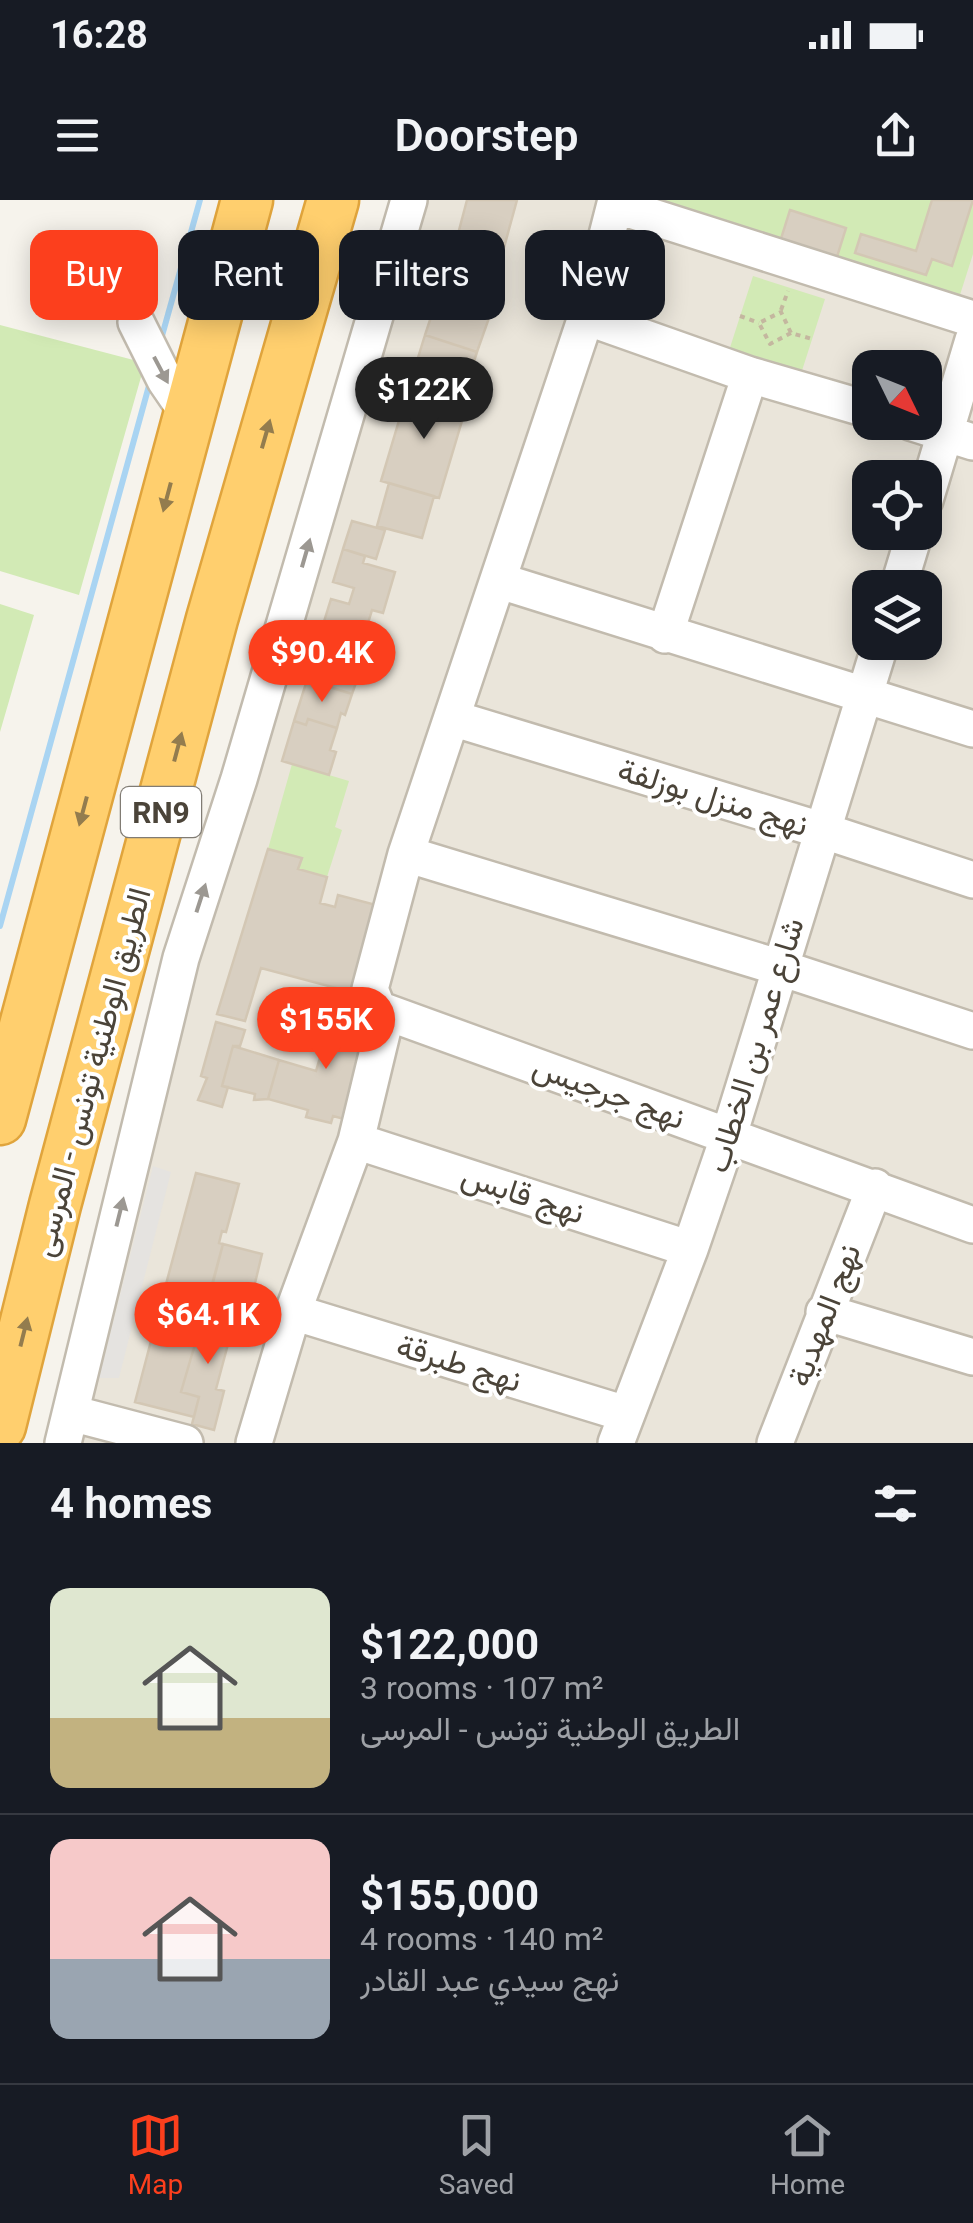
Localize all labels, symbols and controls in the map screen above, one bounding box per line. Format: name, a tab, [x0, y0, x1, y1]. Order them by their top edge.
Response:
text: 16:28	[50, 13, 148, 57]
icon: menu	[50, 108, 105, 163]
icon: share	[868, 108, 923, 163]
text: Doorstep	[394, 109, 579, 162]
chip: Buy	[30, 230, 158, 320]
chip: Rent	[178, 230, 319, 320]
chip: Filters	[339, 230, 505, 320]
chip: New	[525, 230, 665, 320]
north arrow	[852, 350, 942, 440]
map controls	[852, 350, 942, 660]
one-way arrow	[152, 356, 169, 384]
pin: $122K	[354, 357, 494, 442]
text: $122K	[377, 370, 471, 408]
one-way arrow	[259, 418, 274, 449]
button: locate	[852, 460, 942, 550]
one-way arrow	[159, 482, 175, 513]
one-way arrow	[299, 538, 314, 568]
button: layers	[852, 570, 942, 660]
pin: $90.4K	[241, 620, 403, 705]
text: $90.4K	[270, 633, 374, 671]
one-way arrow	[171, 731, 187, 762]
street label: نهج منزل بوزلفة	[612, 750, 813, 847]
road number: RN9	[121, 787, 201, 837]
one-way arrow	[75, 796, 91, 827]
one-way arrow	[194, 882, 209, 912]
street label: الطريق الوطنية تونس - المرسى	[23, 883, 160, 1261]
street label: شارع عمر بن الخطاب	[698, 913, 815, 1178]
pin: $155K	[256, 987, 396, 1072]
text: $155K	[279, 1000, 373, 1038]
street label: نهج جرجيس	[527, 1047, 690, 1140]
street label: نهج قابس	[456, 1156, 589, 1235]
one-way arrow	[113, 1196, 128, 1227]
street label: نهج المهدية	[779, 1238, 871, 1393]
pin: $64.1K	[127, 1282, 289, 1367]
text: $64.1K	[156, 1295, 260, 1333]
one-way arrow	[16, 1316, 32, 1347]
street label: نهج طبرقة	[391, 1326, 526, 1403]
icon: filters	[868, 1476, 923, 1531]
text: 4 homes	[50, 1479, 212, 1528]
text: $122,000	[360, 1620, 539, 1669]
icon: home	[130, 1628, 250, 1748]
text: 3 rooms · 107 m²	[360, 1669, 603, 1707]
text: الطريق الوطنية تونس - المرسى	[360, 1710, 740, 1748]
text: $155,000	[360, 1871, 539, 1920]
icon: home	[130, 1879, 250, 1999]
text: 4 rooms · 140 m²	[360, 1920, 603, 1958]
text: نهج سيدي عبد القادر	[360, 1961, 619, 1999]
tab: Map	[128, 2108, 183, 2201]
tab: Saved	[439, 2108, 514, 2201]
tab: Home	[770, 2108, 845, 2201]

